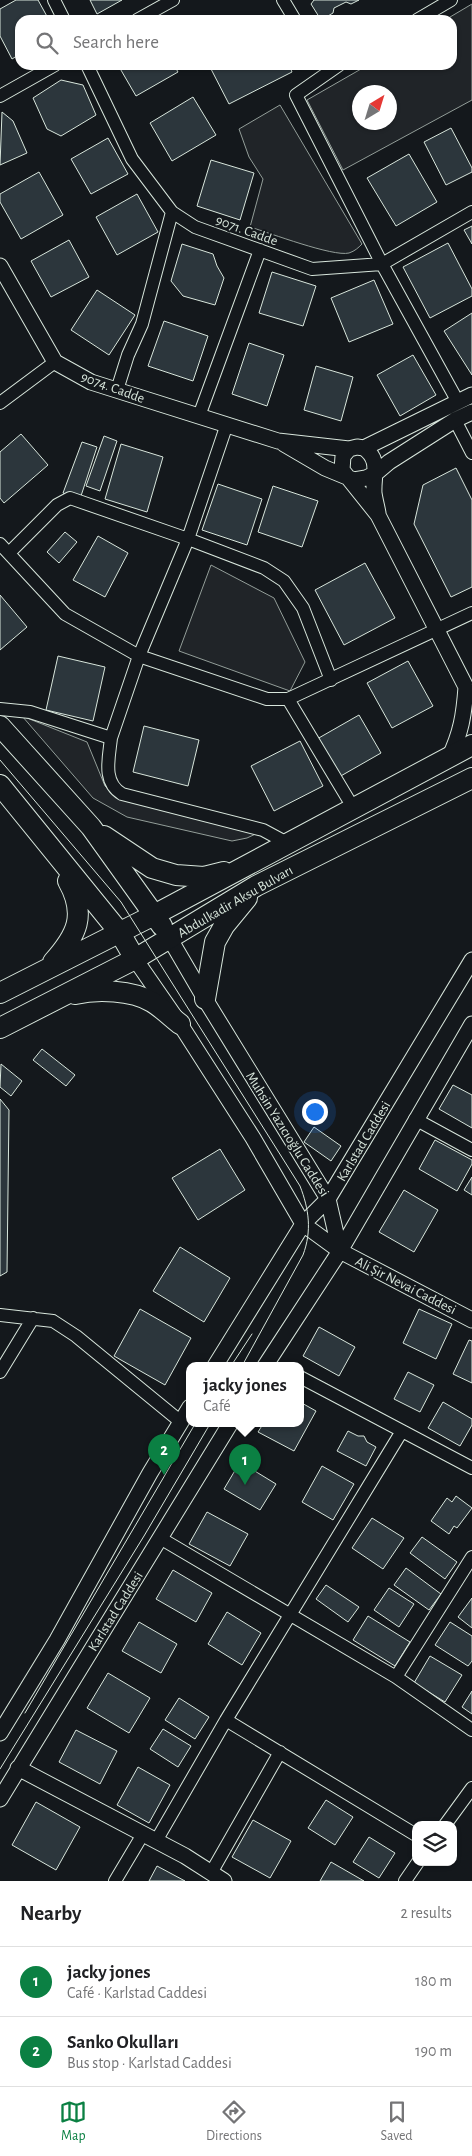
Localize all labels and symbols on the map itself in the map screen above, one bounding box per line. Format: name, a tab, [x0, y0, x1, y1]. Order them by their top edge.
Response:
north arrow	[352, 85, 397, 130]
street label: 9071. Cadde	[214, 213, 280, 249]
street label: 9074. Cadde	[79, 370, 146, 406]
street label: Abdulkadir Aksu Bulvarı	[176, 863, 295, 941]
street label: Muhsin Yazıcıoğlu Caddesi	[243, 1070, 331, 1199]
your location	[302, 1099, 328, 1125]
street label: Karlstad Caddesi	[334, 1099, 393, 1184]
street label: Ali Şir Nevai Caddesi	[353, 1254, 458, 1317]
pin: 2	[148, 1434, 180, 1475]
pin: 1	[229, 1444, 261, 1485]
street label: Karlstad Caddesi	[86, 1569, 146, 1654]

